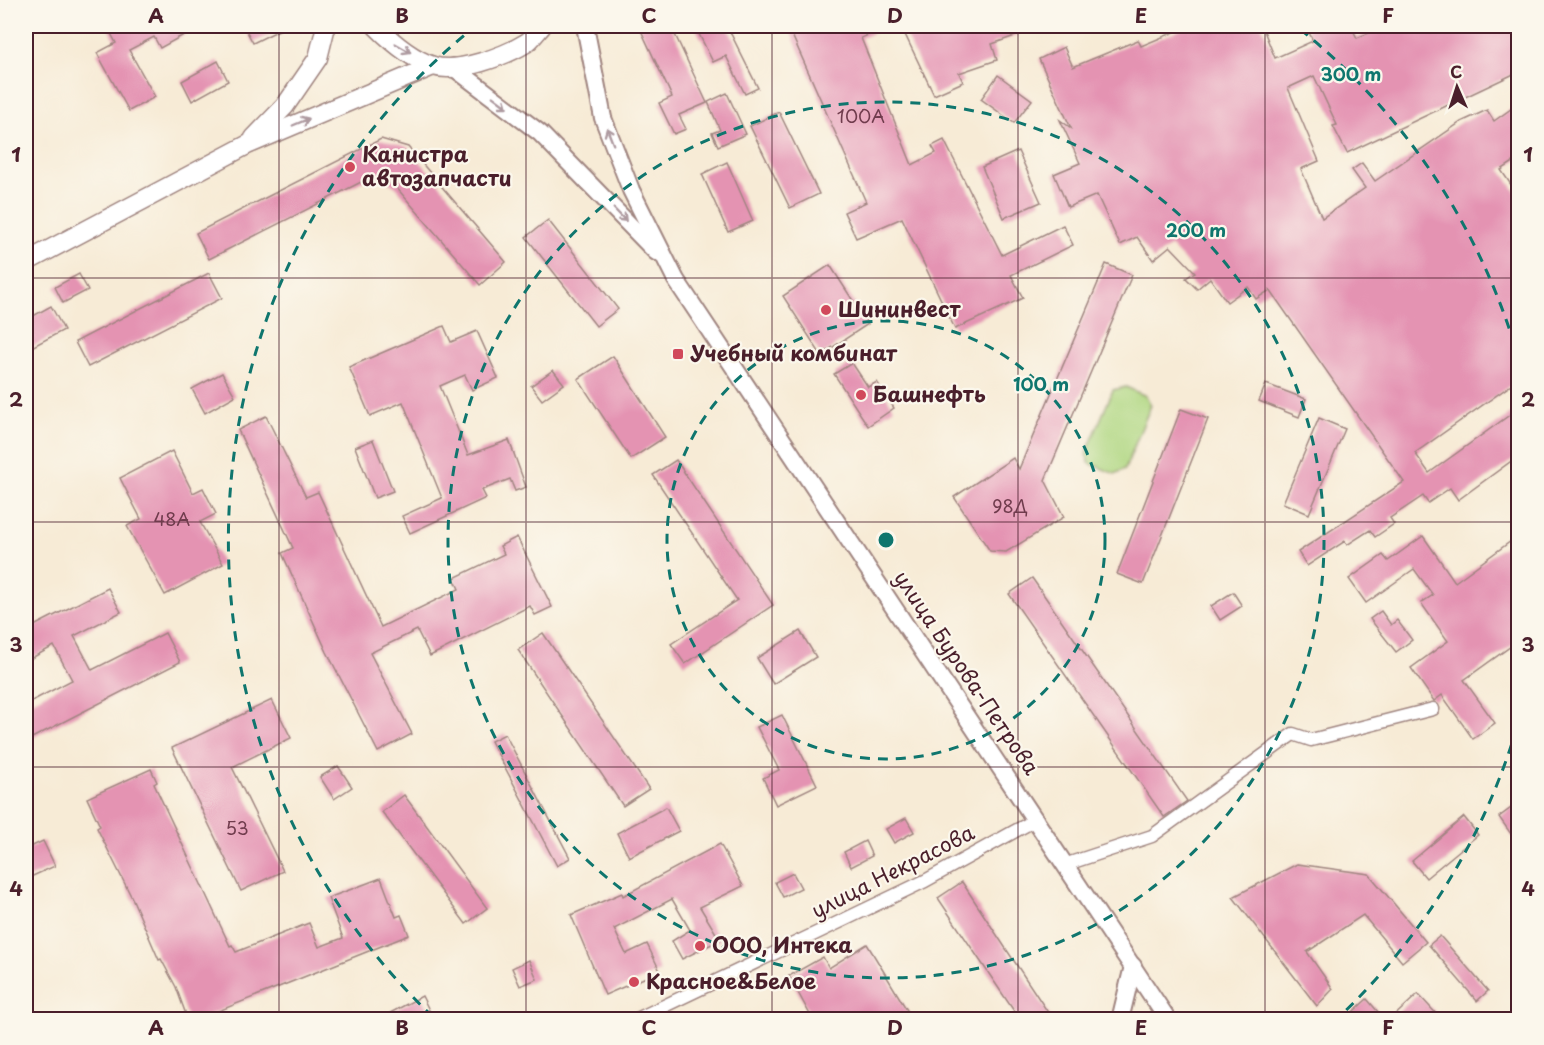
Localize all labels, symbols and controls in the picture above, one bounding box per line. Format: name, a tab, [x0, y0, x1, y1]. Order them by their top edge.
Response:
text: A	[148, 0, 164, 30]
text: B	[395, 0, 409, 30]
text: C	[641, 0, 657, 30]
text: D	[887, 0, 903, 30]
text: E	[1135, 0, 1147, 30]
text: F	[1382, 0, 1394, 30]
one-way arrow	[394, 43, 411, 55]
north arrow	[1427, 57, 1487, 117]
text: С	[1450, 59, 1463, 83]
text: 300 m	[1321, 60, 1381, 87]
one-way arrow	[491, 96, 507, 109]
house number: 100А	[837, 102, 885, 129]
one-way arrow	[291, 116, 310, 127]
one-way arrow	[604, 127, 615, 145]
place label: Канистра автозапчасти	[362, 137, 512, 193]
text: 1	[11, 139, 21, 169]
text: 1	[1523, 139, 1533, 169]
marker: Канистра автозапчасти	[343, 160, 357, 174]
one-way arrow	[613, 208, 628, 223]
text: 200 m	[1166, 216, 1226, 243]
place label: Шининвест	[838, 292, 962, 324]
marker: Шининвест	[819, 303, 833, 317]
place label: Учебный комбинат	[690, 336, 898, 368]
marker: Учебный комбинат	[671, 347, 685, 361]
text: 100 m	[1013, 370, 1069, 397]
place label: Башнефть	[873, 377, 986, 409]
text: 2	[9, 384, 23, 414]
text: 2	[1521, 384, 1535, 414]
marker: Башнефть	[854, 388, 868, 402]
house number: 98Д	[992, 492, 1028, 519]
house number: 48А	[154, 505, 191, 532]
centre of rings	[876, 530, 896, 550]
street label: улица Бурова-Петрова	[887, 563, 1048, 781]
text: 3	[9, 629, 23, 659]
text: 3	[1521, 629, 1535, 659]
house number: 53	[225, 814, 249, 841]
street label: улица Некрасова	[805, 815, 979, 925]
text: 4	[9, 873, 23, 903]
text: 4	[1521, 873, 1535, 903]
place label: ООО, Интека	[712, 928, 853, 960]
marker: ООО, Интека	[693, 939, 707, 953]
place label: Красное&Белое	[646, 964, 816, 996]
marker: Красное&Белое	[627, 975, 641, 989]
text: A	[148, 1012, 164, 1042]
text: B	[395, 1012, 409, 1042]
text: C	[641, 1012, 657, 1042]
text: D	[887, 1012, 903, 1042]
text: E	[1135, 1012, 1147, 1042]
text: F	[1382, 1012, 1394, 1042]

